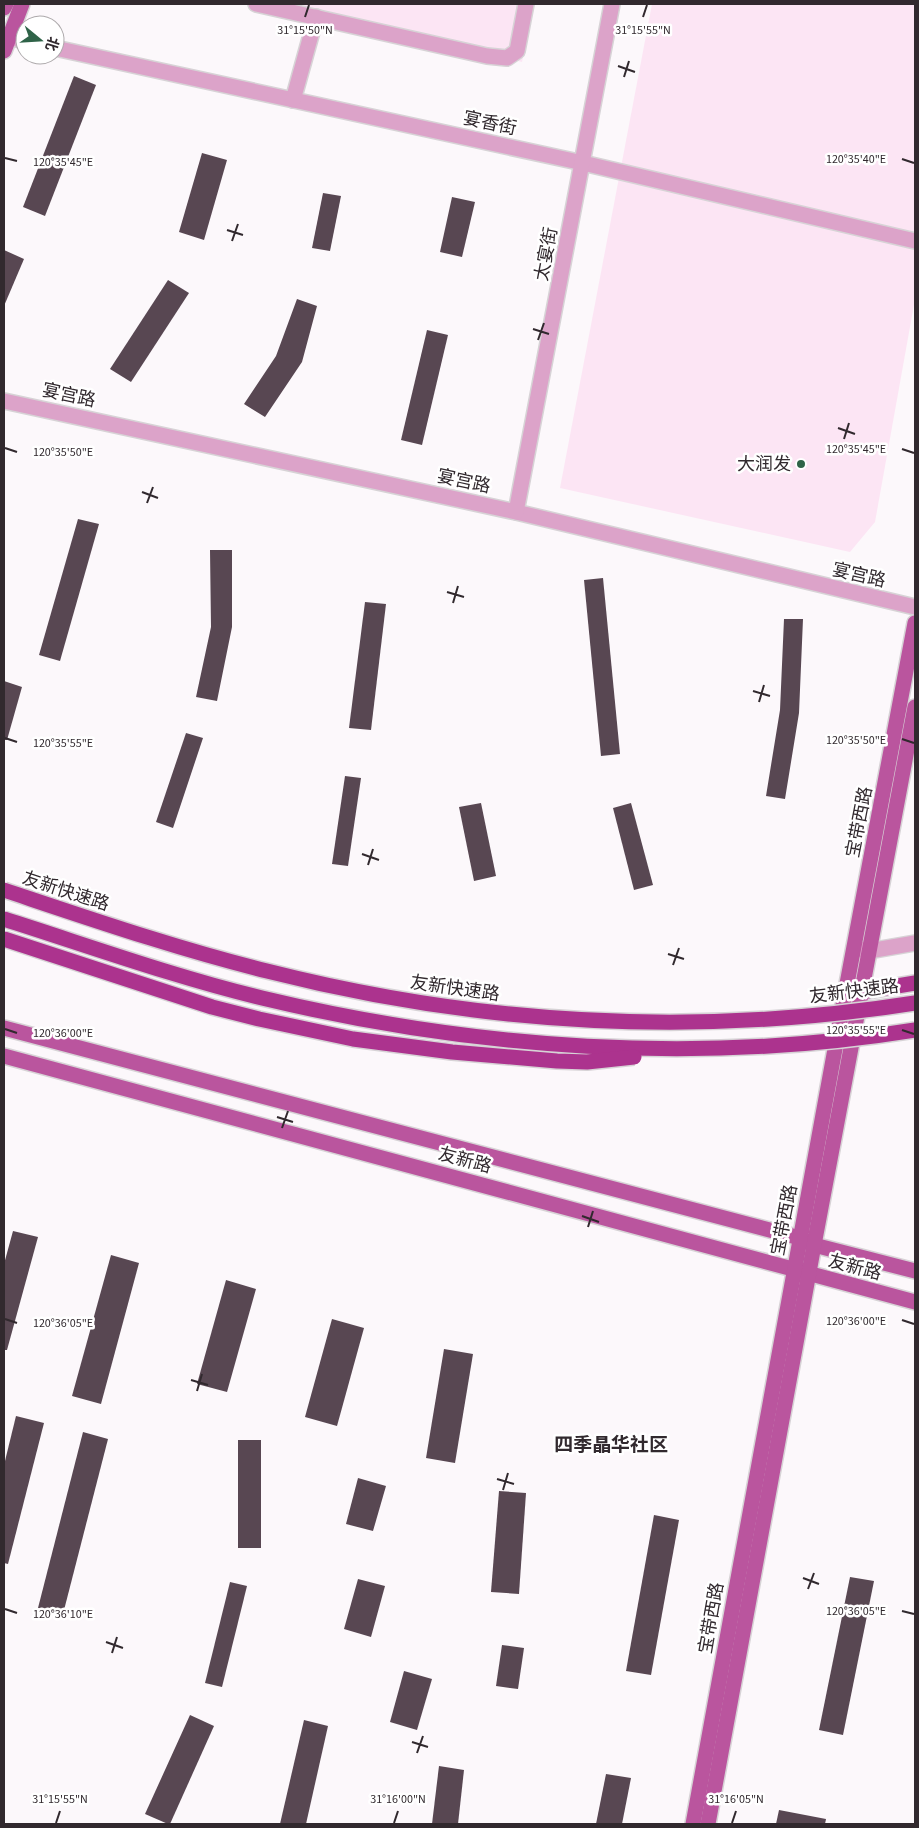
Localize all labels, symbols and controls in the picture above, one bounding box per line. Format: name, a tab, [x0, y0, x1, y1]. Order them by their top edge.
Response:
north arrow	[15, 15, 65, 65]
text: 31°15'50"N	[277, 22, 333, 39]
text: 31°15'55"N	[615, 22, 671, 39]
text: 北	[40, 34, 63, 53]
street label: 宴香街	[461, 106, 519, 141]
text: 120°35'40"E	[826, 151, 886, 168]
text: 120°35'45"E	[33, 154, 93, 171]
street label: 太宴街	[529, 225, 564, 283]
street label: 宴宫路	[40, 378, 98, 413]
text: 120°35'45"E	[826, 441, 886, 458]
text: 120°35'50"E	[33, 444, 93, 461]
place label: 大润发	[737, 452, 791, 477]
marker: 大润发	[795, 458, 807, 470]
street label: 宴宫路	[435, 464, 493, 499]
street label: 宴宫路	[830, 557, 888, 594]
text: 120°35'50"E	[826, 732, 886, 749]
text: 120°35'55"E	[33, 735, 93, 752]
street label: 宝带西路	[840, 784, 879, 860]
street label: 友新快速路	[19, 866, 113, 917]
street label: 友新快速路	[409, 970, 501, 1007]
street label: 友新快速路	[808, 974, 900, 1009]
text: 120°35'55"E	[826, 1022, 886, 1039]
text: 120°36'00"E	[33, 1025, 93, 1042]
street label: 友新路	[436, 1141, 494, 1180]
street label: 宝带西路	[765, 1182, 804, 1258]
street label: 友新路	[826, 1248, 884, 1287]
text: 120°36'00"E	[826, 1313, 886, 1330]
text: 120°36'05"E	[33, 1315, 93, 1332]
district label: 四季晶华社区	[554, 1432, 668, 1459]
street label: 宝带西路	[693, 1580, 730, 1656]
text: 120°36'05"E	[826, 1603, 886, 1620]
text: 120°36'10"E	[33, 1606, 93, 1623]
text: 31°15'55"N	[32, 1791, 88, 1808]
text: 31°16'00"N	[370, 1791, 426, 1808]
text: 31°16'05"N	[708, 1791, 764, 1808]

